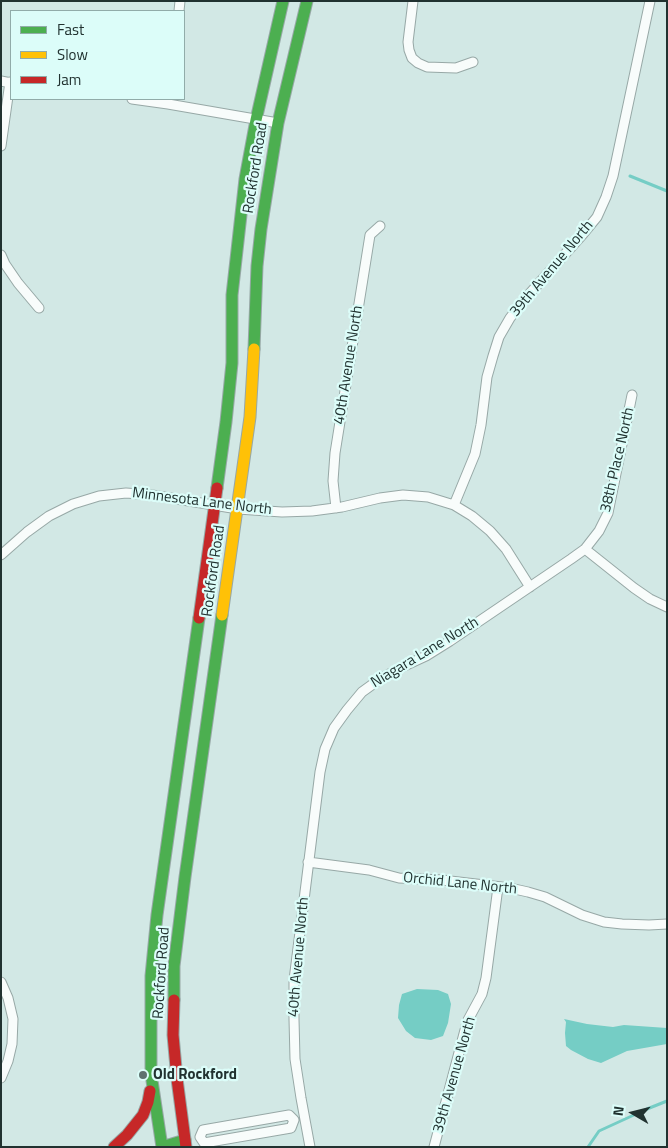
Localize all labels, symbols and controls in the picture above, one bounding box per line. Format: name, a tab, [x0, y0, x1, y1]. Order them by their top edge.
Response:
legend	[10, 10, 185, 100]
text: Fast	[57, 18, 84, 41]
text: Slow	[57, 43, 88, 66]
text: Jam	[57, 68, 81, 91]
street label: Rockford Road	[240, 121, 272, 215]
street label: 39th Avenue North	[506, 217, 598, 321]
street label: 40th Avenue North	[331, 304, 367, 426]
street label: 38th Place North	[597, 406, 639, 514]
street label: Minnesota Lane North	[131, 484, 273, 520]
street label: Rockford Road	[199, 524, 229, 618]
street label: Niagara Lane North	[368, 614, 482, 692]
street label: Orchid Lane North	[402, 869, 518, 899]
street label: 40th Avenue North	[285, 896, 313, 1018]
street label: Rockford Road	[150, 926, 174, 1020]
street label: 39th Avenue North	[430, 1015, 480, 1135]
place label: Old Rockford	[153, 1066, 237, 1084]
marker: Old Rockford	[137, 1069, 149, 1081]
north arrow	[608, 1088, 658, 1138]
text: N	[607, 1105, 629, 1117]

